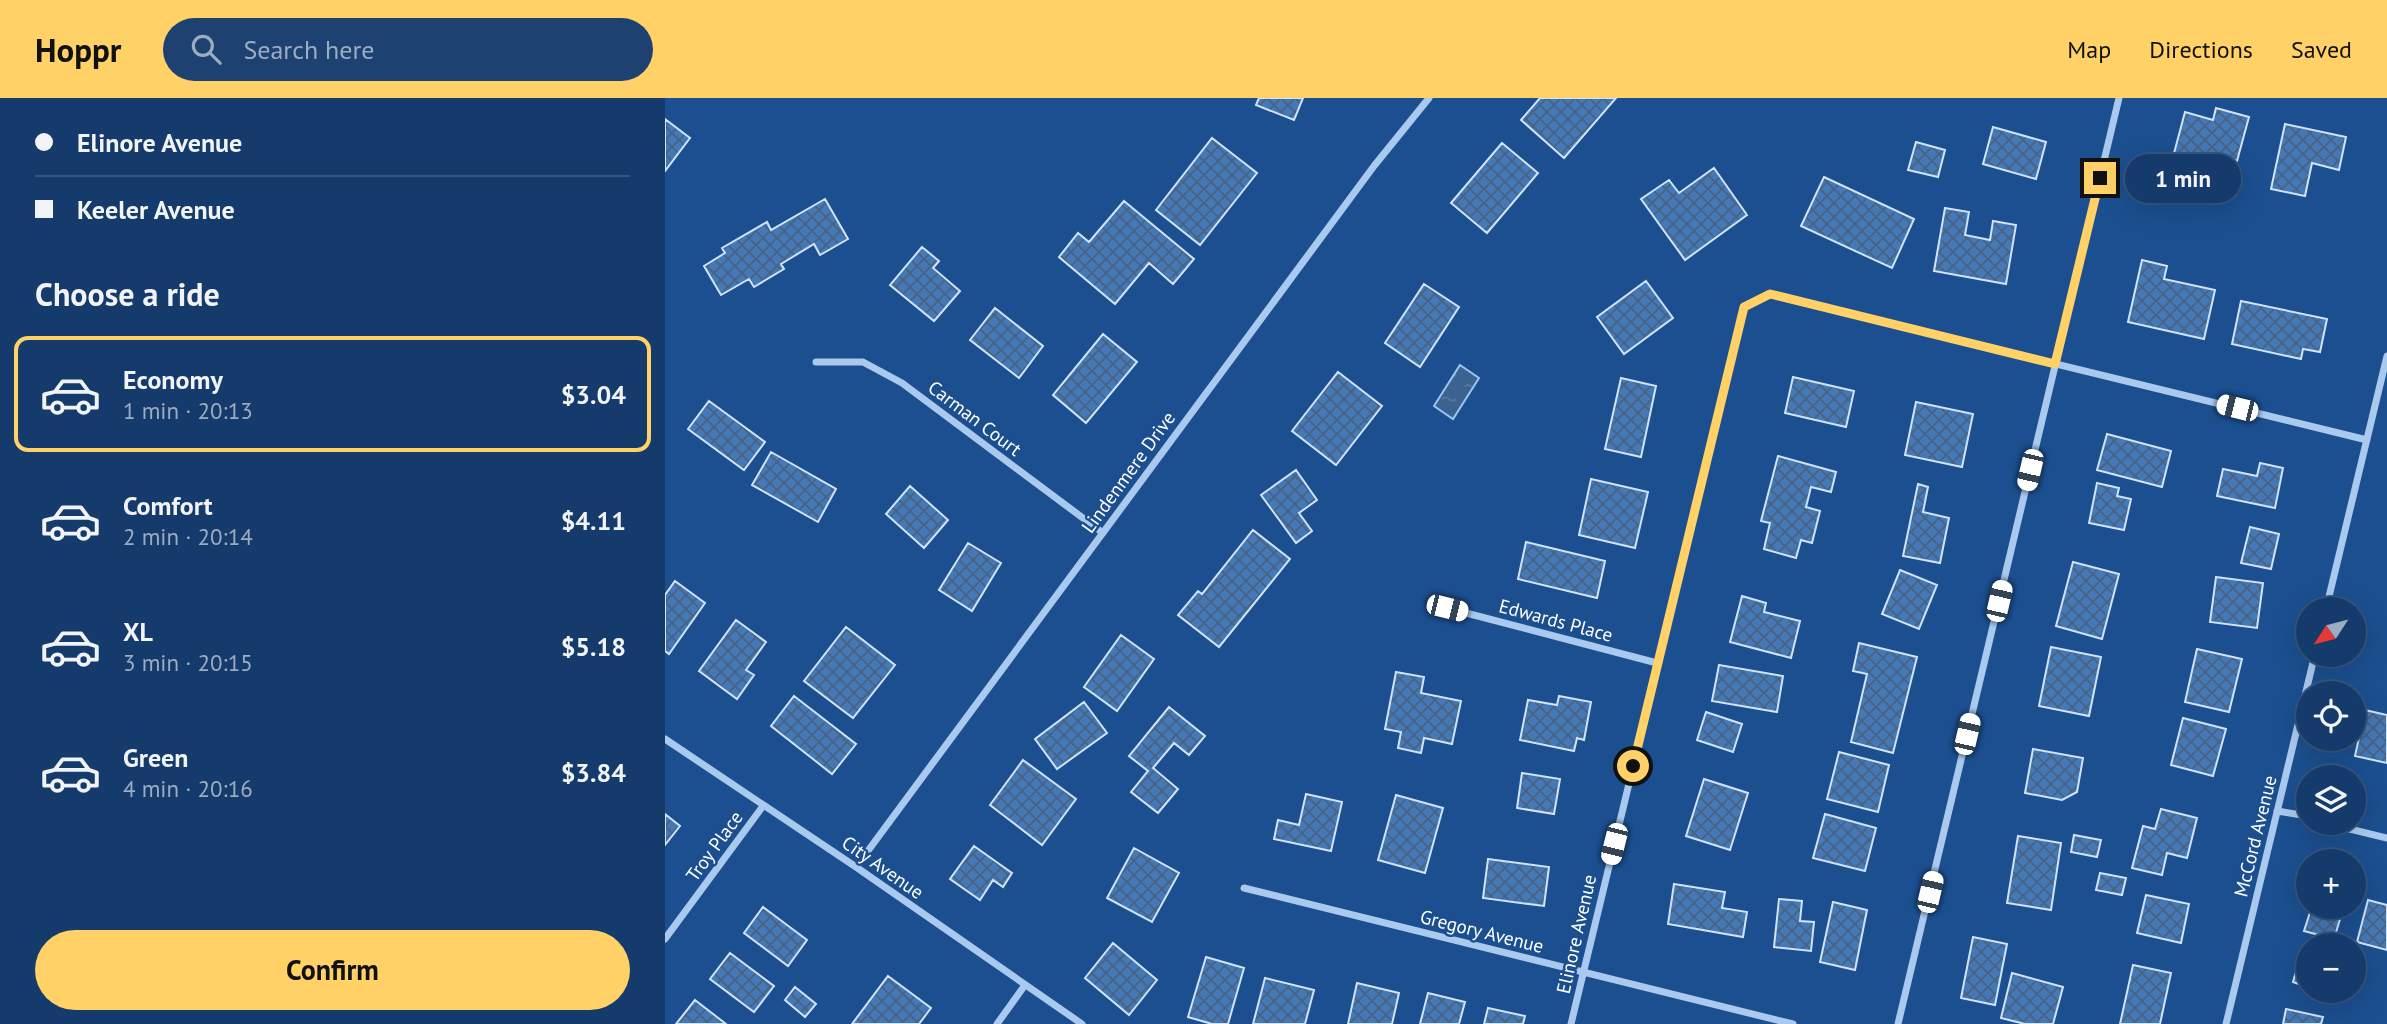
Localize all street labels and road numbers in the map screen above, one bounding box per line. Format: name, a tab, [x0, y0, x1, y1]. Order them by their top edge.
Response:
street label: Carman Court	[924, 375, 1027, 461]
street label: Lindenmere Drive	[1076, 407, 1180, 537]
street label: Edwards Place	[1496, 593, 1616, 647]
street label: McCord Avenue	[2228, 773, 2282, 899]
street label: Troy Place	[680, 806, 748, 886]
street label: City Avenue	[837, 830, 929, 904]
street label: Elinore Avenue	[1551, 872, 1601, 996]
street label: Gregory Avenue	[1418, 904, 1546, 958]

